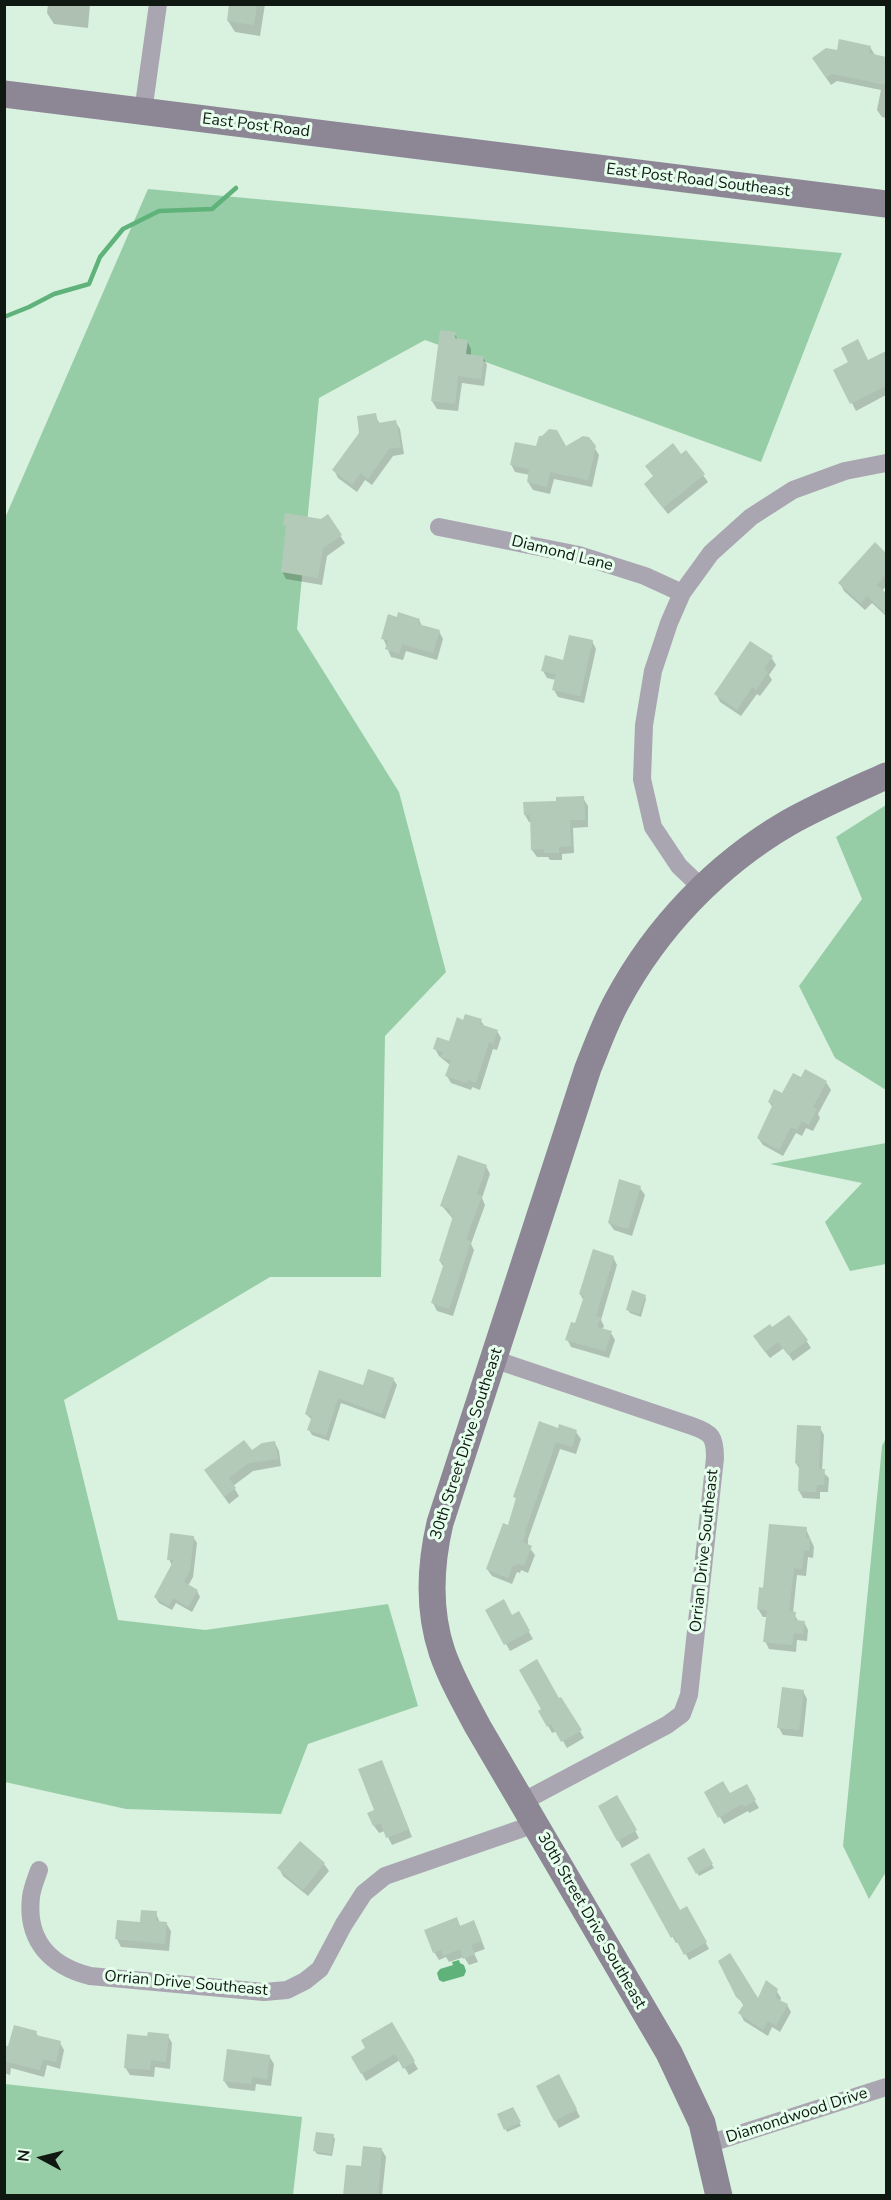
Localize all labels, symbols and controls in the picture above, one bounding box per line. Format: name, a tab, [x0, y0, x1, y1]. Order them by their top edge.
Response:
street label: East Post Road	[201, 110, 311, 142]
street label: East Post Road Southeast	[605, 160, 791, 202]
street label: Diamond Lane	[509, 532, 615, 576]
street label: 30th Street Drive Southeast	[427, 1346, 507, 1542]
street label: Orrian Drive Southeast	[687, 1469, 723, 1633]
street label: 30th Street Drive Southeast	[533, 1829, 649, 2013]
street label: Orrian Drive Southeast	[104, 1967, 268, 2001]
street label: Diamondwood Drive	[724, 2084, 870, 2148]
north arrow	[12, 2128, 72, 2188]
text: N	[12, 2149, 36, 2163]

